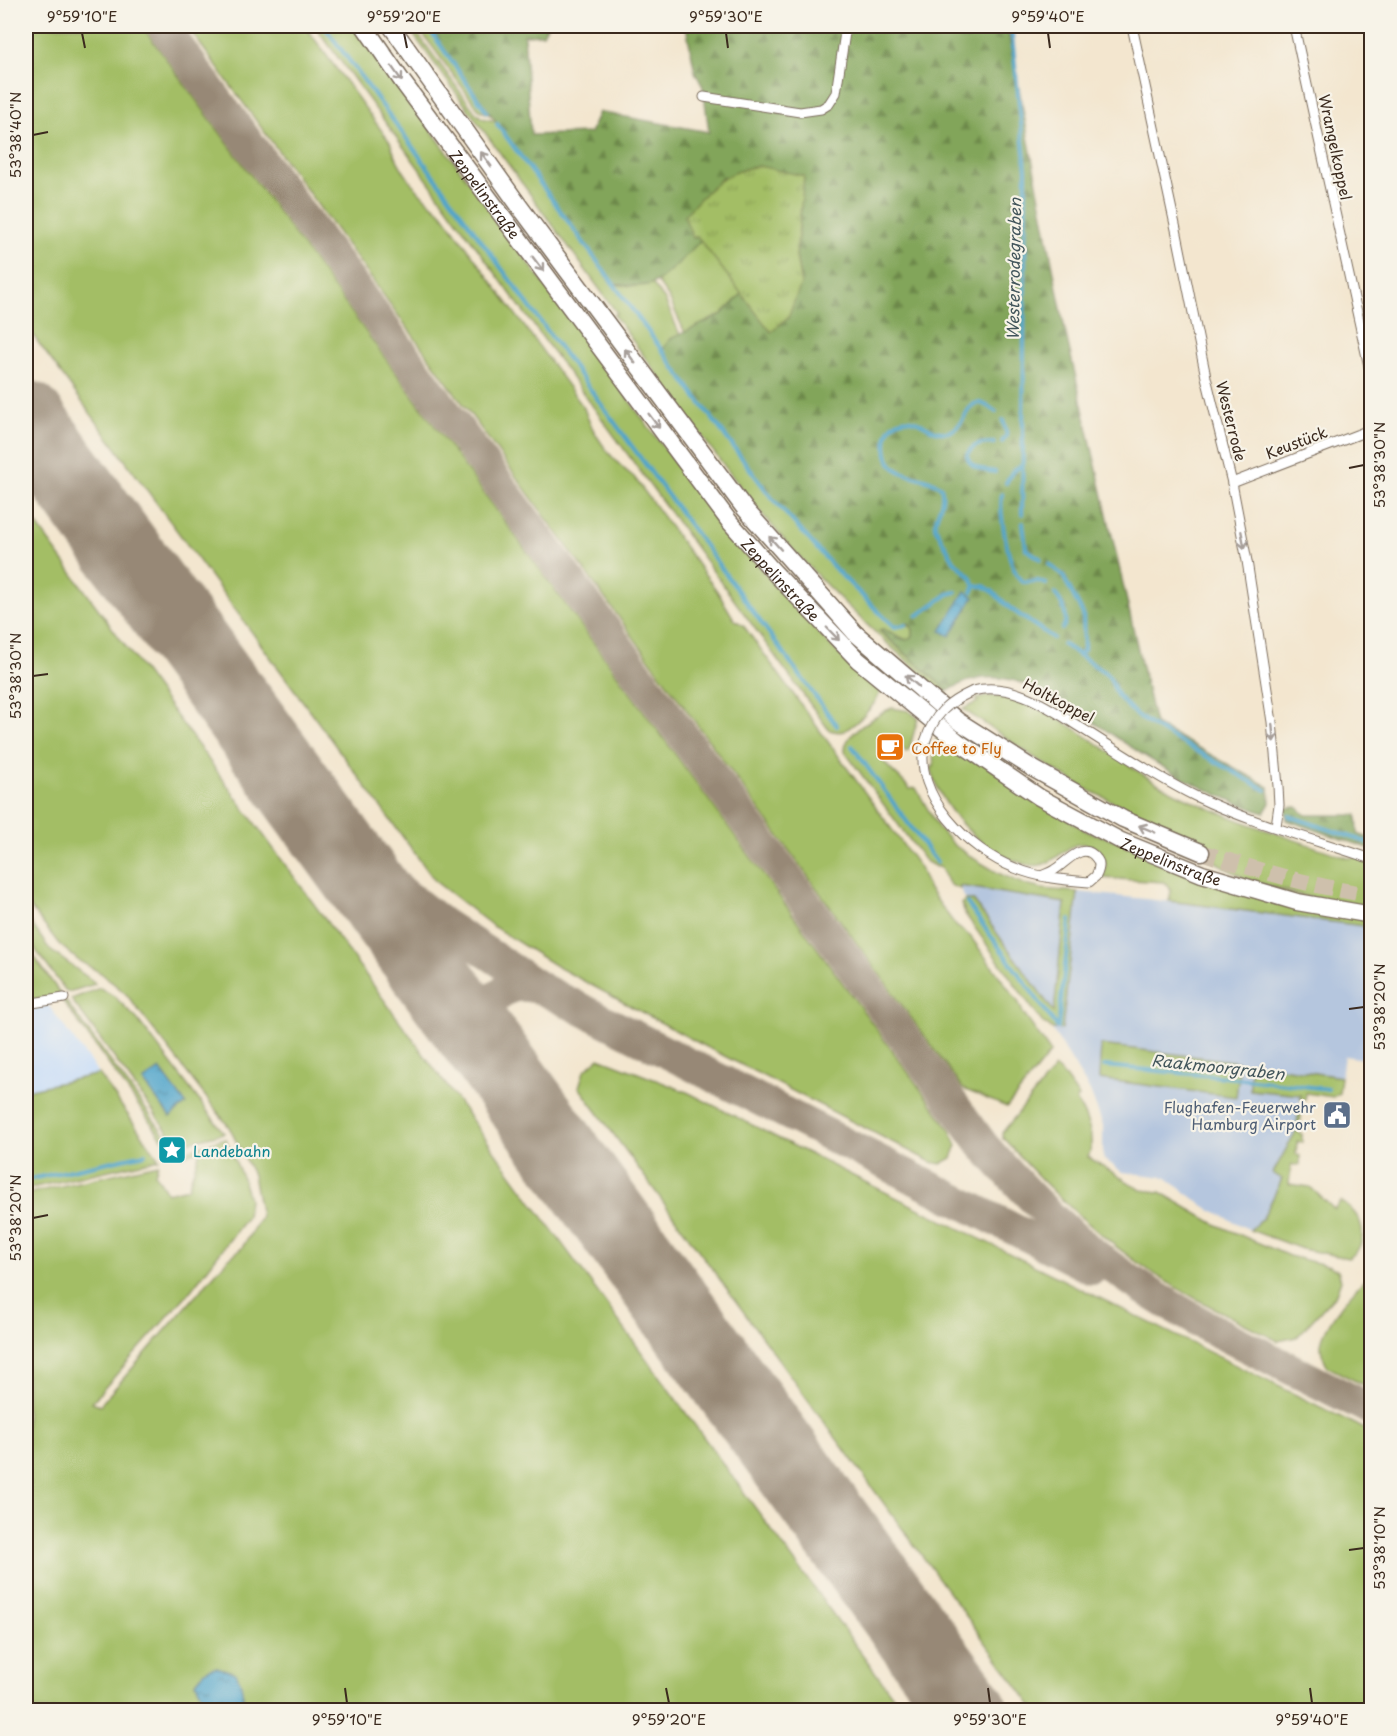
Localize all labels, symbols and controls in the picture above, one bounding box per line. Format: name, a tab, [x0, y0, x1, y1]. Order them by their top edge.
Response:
text: 9°59'10"E	[47, 4, 117, 27]
text: 9°59'20"E	[367, 4, 441, 27]
text: 9°59'30"E	[689, 4, 763, 27]
text: 9°59'40"E	[1011, 4, 1085, 27]
one-way arrow	[391, 65, 403, 81]
text: 53°38'40"N	[3, 92, 26, 178]
street label: Wrangelkoppel	[1314, 92, 1358, 202]
street label: Zeppelinstraße	[445, 144, 527, 243]
one-way arrow	[480, 152, 493, 168]
water label: Westerrodegraben	[1000, 197, 1026, 340]
one-way arrow	[531, 256, 544, 272]
one-way arrow	[623, 348, 636, 364]
street label: Westerrode	[1211, 378, 1253, 464]
one-way arrow	[648, 412, 660, 428]
street label: Keustück	[1262, 420, 1330, 464]
text: 53°38'30"N	[1367, 421, 1390, 509]
one-way arrow	[1238, 530, 1249, 549]
street label: Zeppelinstraße	[737, 532, 826, 626]
one-way arrow	[768, 536, 782, 551]
one-way arrow	[826, 627, 840, 642]
text: 53°38'30"N	[3, 632, 26, 720]
street label: Holtkoppel	[1019, 672, 1099, 728]
one-way arrow	[905, 674, 920, 688]
one-way arrow	[1268, 722, 1279, 742]
cafe icon: Coffee to Fly	[874, 731, 906, 763]
place label: Coffee to Fly	[911, 736, 1002, 759]
one-way arrow	[1138, 823, 1157, 834]
street label: Zeppelinstraße	[1117, 831, 1224, 891]
text: 53°38'20"N	[1367, 963, 1390, 1051]
water label: Raakmoorgraben	[1150, 1047, 1287, 1085]
place label: Flughafen-Feuerwehr Hamburg Airport	[1164, 1095, 1316, 1135]
public building icon: Flughafen-Feuerwehr Hamburg Airport	[1321, 1099, 1353, 1131]
place icon: Landebahn	[156, 1134, 188, 1166]
place label: Landebahn	[193, 1139, 271, 1162]
text: 53°38'20"N	[3, 1174, 26, 1262]
text: 53°38'10"N	[1367, 1506, 1390, 1590]
text: 9°59'10"E	[312, 1707, 382, 1730]
text: 9°59'20"E	[632, 1707, 706, 1730]
text: 9°59'30"E	[953, 1707, 1027, 1730]
text: 9°59'40"E	[1275, 1707, 1349, 1730]

